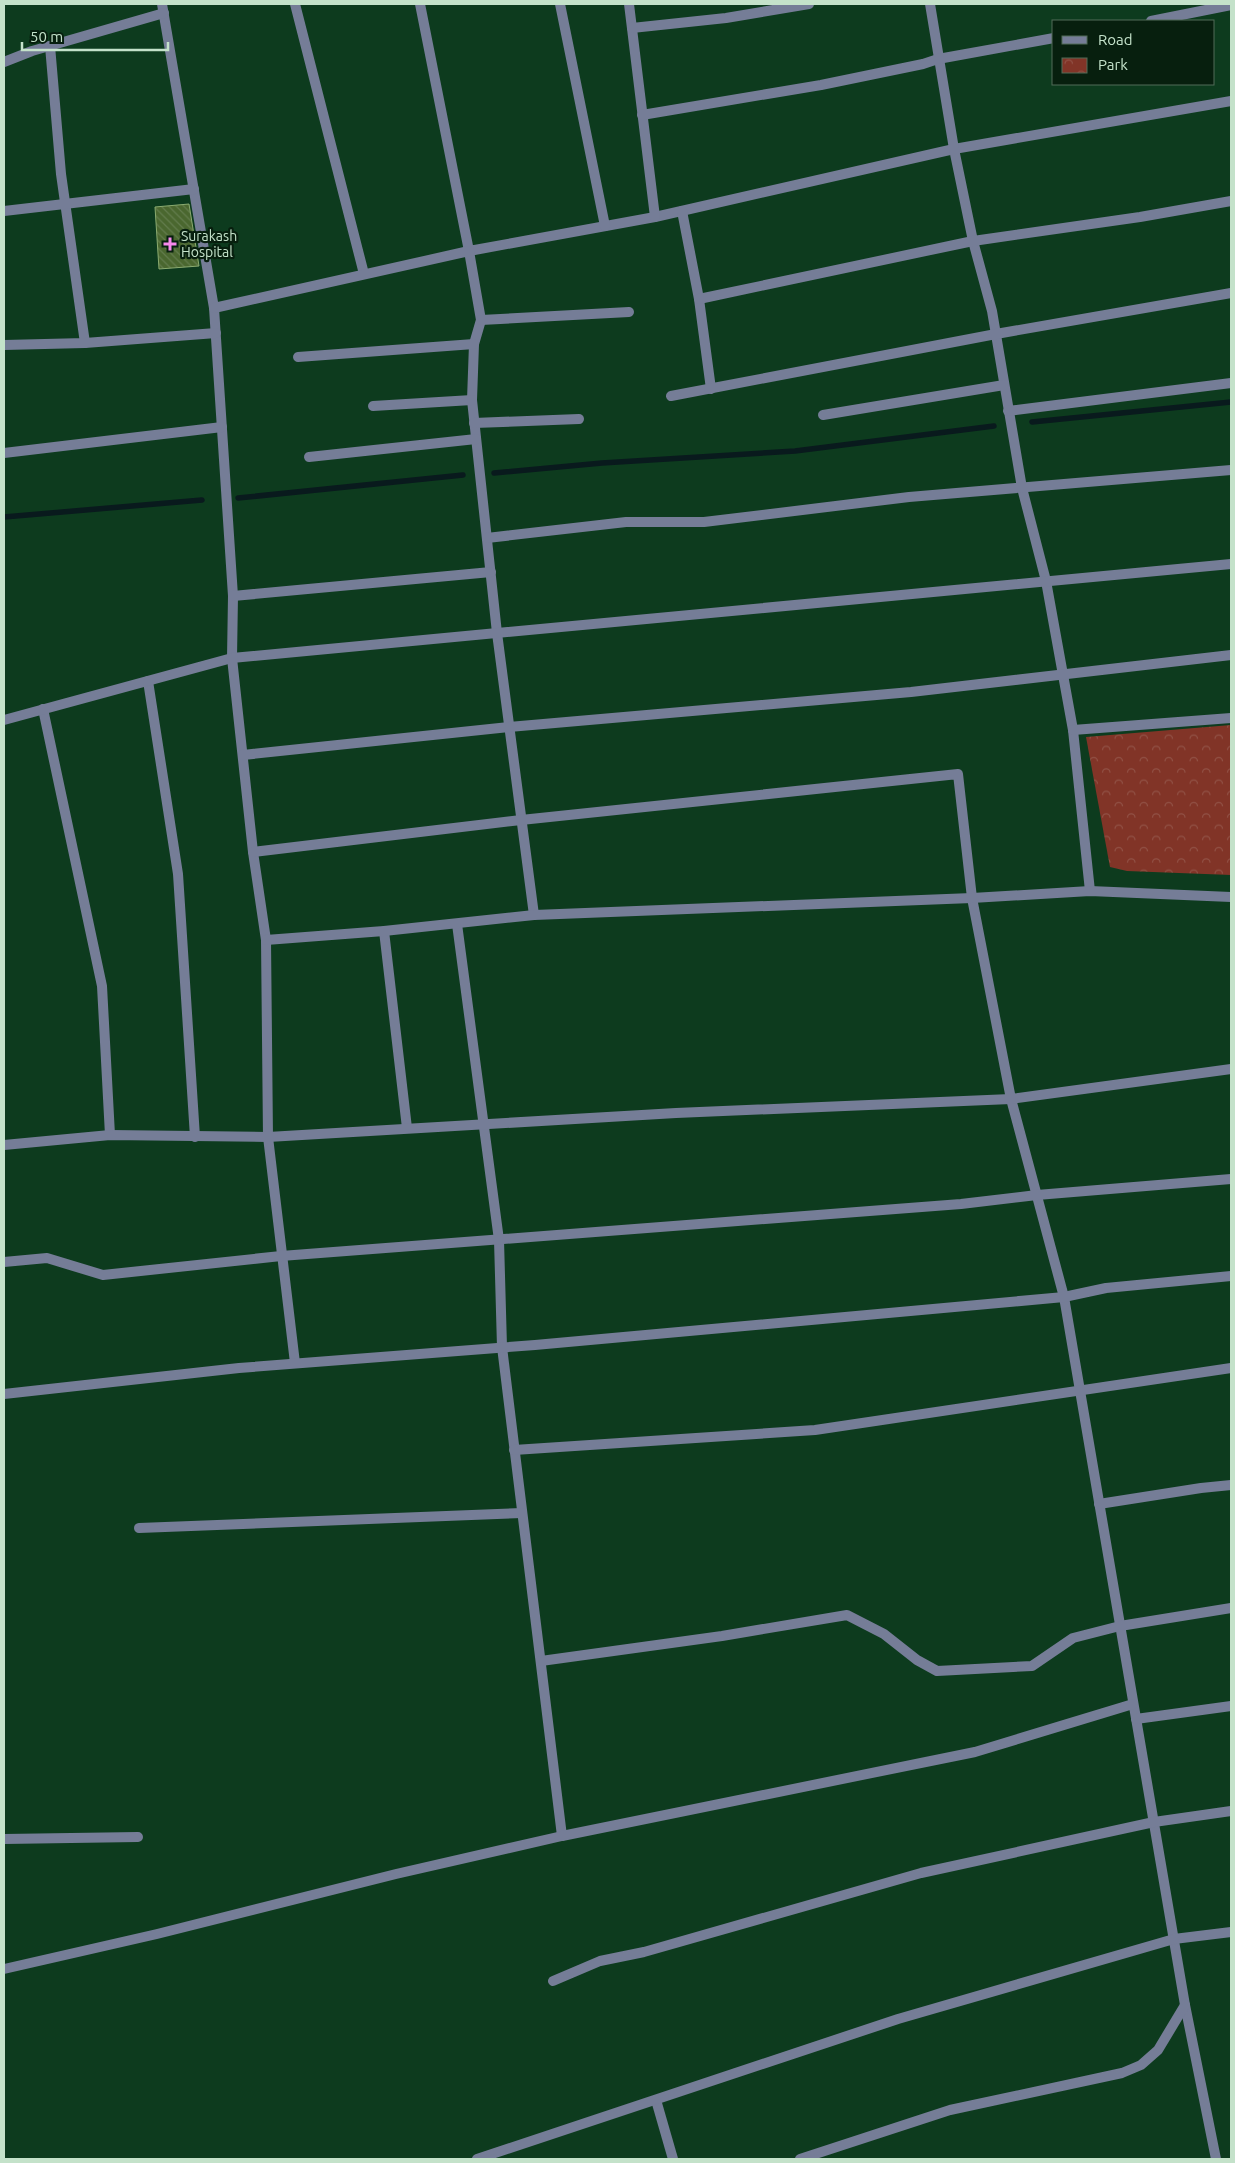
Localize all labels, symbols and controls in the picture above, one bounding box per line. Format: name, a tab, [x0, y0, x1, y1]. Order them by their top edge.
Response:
scale bar	[22, 20, 169, 52]
legend	[1052, 20, 1215, 85]
text: 50 m	[30, 28, 63, 45]
text: Road	[1098, 31, 1133, 48]
text: Park	[1098, 56, 1128, 73]
place label: Surakash Hospital	[181, 228, 237, 260]
marker: Surakash Hospital	[163, 237, 177, 251]

